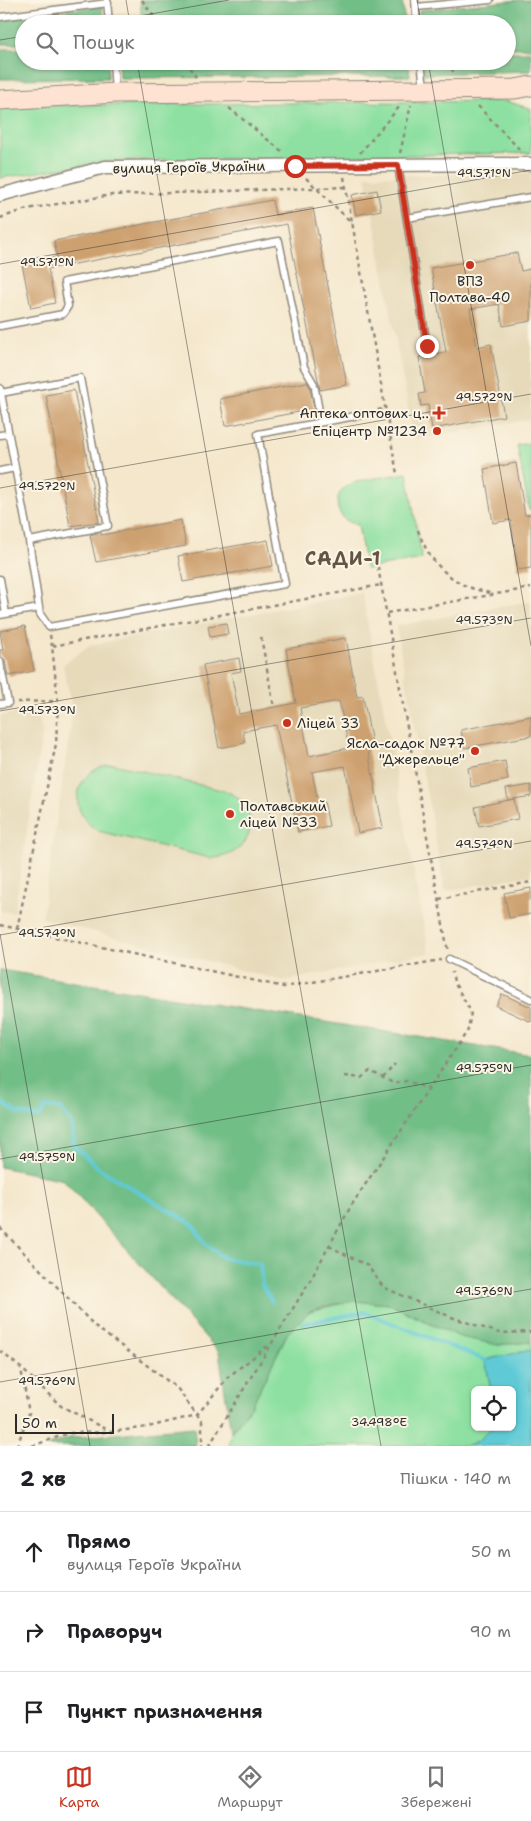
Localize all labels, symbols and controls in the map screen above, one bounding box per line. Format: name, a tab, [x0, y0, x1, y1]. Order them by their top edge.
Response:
search box	[15, 15, 516, 70]
icon: search	[33, 29, 61, 57]
text: Пошук	[73, 30, 135, 55]
route start	[284, 155, 307, 178]
street label: вулиця Героїв України	[113, 157, 265, 177]
text: 49.571°N	[457, 165, 511, 181]
text: 49.571°N	[20, 254, 74, 270]
marker: ВПЗ Полтава-40	[464, 259, 476, 271]
place label: ВПЗ Полтава-40	[429, 272, 511, 306]
route end	[416, 335, 439, 358]
text: 49.572°N	[455, 389, 513, 405]
place label: Аптека оптових ц‥	[300, 404, 429, 422]
marker: Аптека оптових ц‥	[433, 407, 445, 419]
place label: Епіцентр №1234	[312, 422, 427, 440]
marker: Епіцентр №1234	[431, 425, 443, 437]
text: 49.572°N	[18, 478, 76, 494]
district label: САДИ-1	[305, 546, 381, 571]
text: 49.573°N	[455, 612, 513, 628]
text: 49.573°N	[18, 702, 76, 718]
place label: Ліцей 33	[297, 714, 359, 732]
marker: Ліцей 33	[281, 717, 293, 729]
place label: Ясла-садок №77 "Джерельце"	[347, 734, 465, 768]
marker: Ясла-садок №77 "Джерельце"	[469, 745, 481, 757]
place label: Полтавський ліцей №33	[240, 797, 327, 831]
marker: Полтавський ліцей №33	[224, 808, 236, 820]
text: 49.574°N	[455, 836, 513, 852]
text: 49.574°N	[18, 925, 76, 941]
text: 49.575°N	[456, 1060, 512, 1076]
text: 49.575°N	[19, 1149, 75, 1165]
text: 49.576°N	[455, 1283, 513, 1299]
text: 49.576°N	[18, 1373, 76, 1389]
map controls	[471, 1386, 516, 1431]
button: locate	[471, 1386, 516, 1431]
scale bar	[15, 1411, 114, 1434]
text: 50 m	[22, 1414, 57, 1432]
text: 34.498°E	[351, 1414, 407, 1430]
text: 2 хв	[20, 1465, 66, 1493]
text: Пішки · 140 m	[400, 1468, 511, 1489]
text: Прямо	[67, 1529, 131, 1554]
icon: ahead	[20, 1538, 48, 1566]
text: 50 m	[471, 1541, 511, 1562]
text: вулиця Героїв України	[67, 1554, 241, 1575]
icon: right	[20, 1618, 48, 1646]
text: Праворуч	[67, 1619, 162, 1644]
text: 90 m	[470, 1621, 511, 1642]
icon: arrive	[20, 1698, 48, 1726]
text: Пункт призначення	[67, 1699, 263, 1724]
tab: Карта	[59, 1763, 99, 1811]
tab: Маршрут	[217, 1763, 283, 1811]
tab: Збережені	[401, 1763, 472, 1811]

